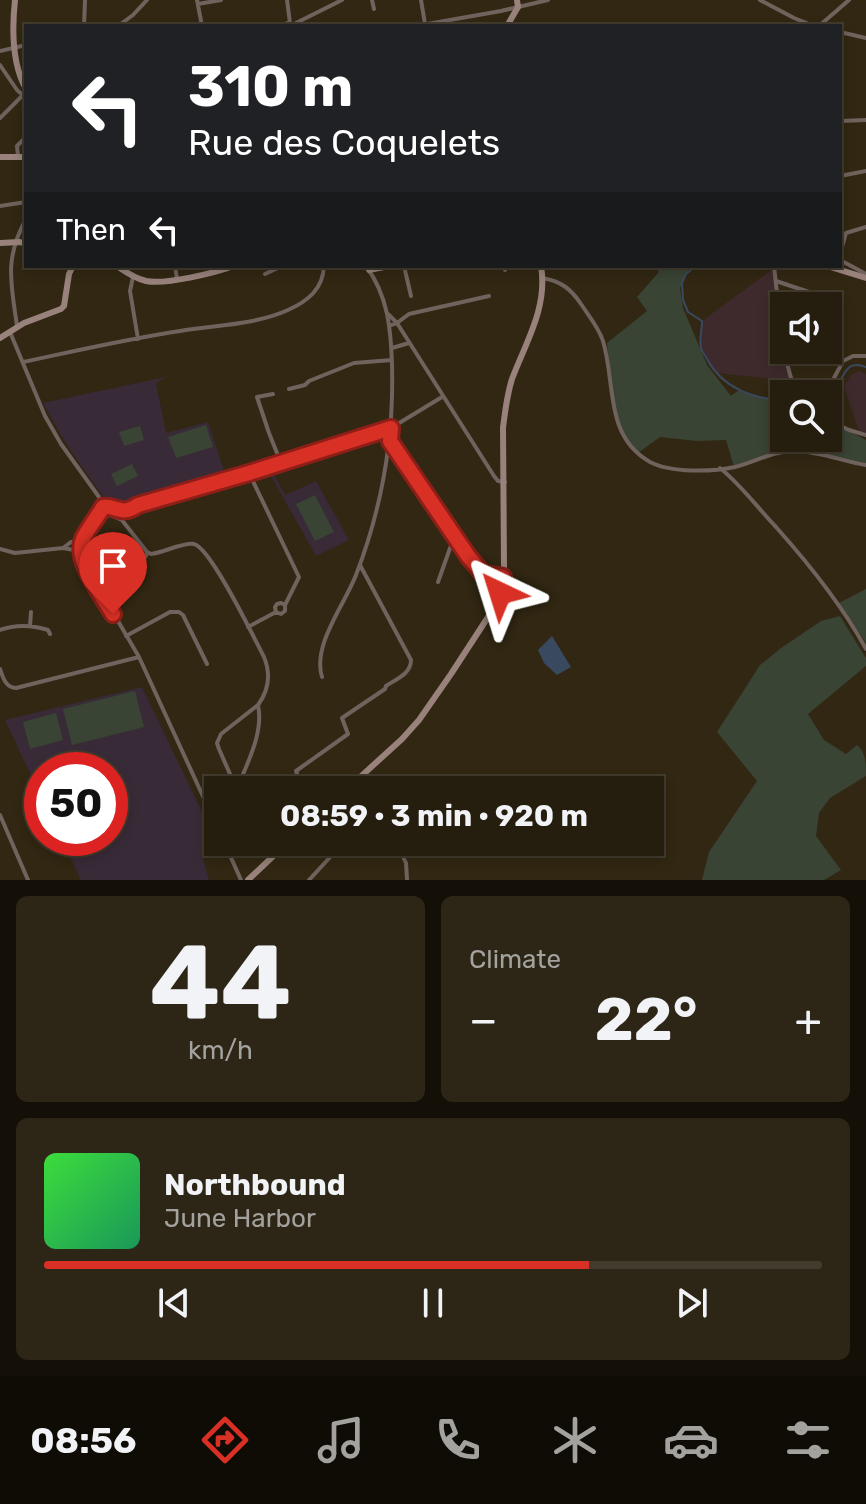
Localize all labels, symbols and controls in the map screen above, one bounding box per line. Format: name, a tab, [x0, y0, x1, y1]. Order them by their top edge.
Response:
text: 310 m	[188, 54, 353, 120]
icon: left	[56, 56, 160, 160]
text: Rue des Coquelets	[188, 121, 500, 164]
icon: left	[142, 208, 186, 252]
text: Then	[56, 212, 126, 248]
map controls	[770, 292, 842, 452]
button: sound	[770, 292, 842, 364]
button: search	[770, 380, 842, 452]
pin	[79, 532, 147, 614]
icon: arrive	[91, 544, 135, 588]
position arrow	[458, 551, 542, 635]
speed limit sign: 50	[24, 752, 128, 856]
text: 08:59 · 3 min · 920 m	[280, 798, 588, 834]
text: 44	[149, 921, 292, 1044]
text: Climate	[469, 944, 561, 975]
text: 22°	[595, 984, 697, 1055]
text: −	[469, 994, 498, 1046]
text: +	[795, 994, 822, 1046]
text: km/h	[188, 1035, 253, 1066]
text: Northbound	[164, 1167, 346, 1203]
text: June Harbor	[164, 1203, 316, 1234]
icon: previous	[152, 1281, 196, 1325]
icon: pause	[411, 1281, 455, 1325]
icon: next	[670, 1281, 714, 1325]
icon: directions	[197, 1412, 253, 1468]
icon: music	[313, 1412, 369, 1468]
icon: phone	[430, 1412, 486, 1468]
icon: climate	[547, 1412, 603, 1468]
icon: car	[663, 1412, 719, 1468]
icon: filters	[780, 1412, 836, 1468]
text: 08:56	[30, 1419, 136, 1462]

